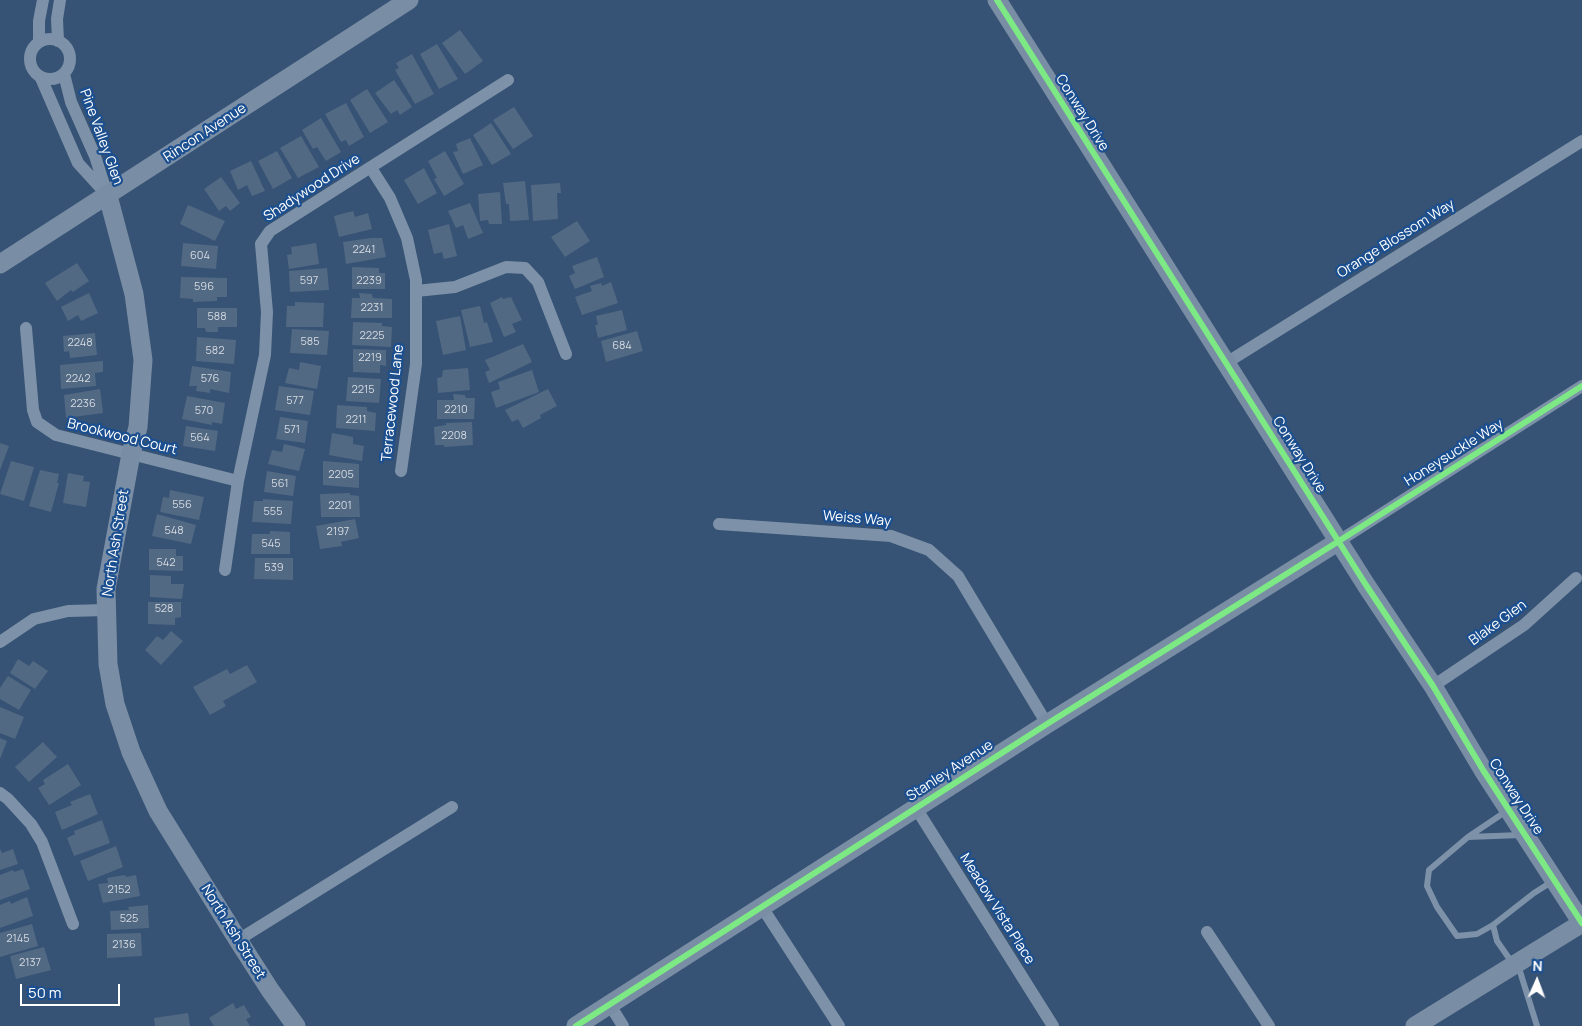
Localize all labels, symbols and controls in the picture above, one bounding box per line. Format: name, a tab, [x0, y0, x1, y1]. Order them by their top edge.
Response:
street label: Conway Drive	[1052, 72, 1112, 154]
street label: Pine Valley Glen	[76, 87, 126, 187]
street label: Rincon Avenue	[160, 100, 250, 166]
street label: Shadywood Drive	[261, 151, 363, 225]
street label: Orange Blossom Way	[1334, 196, 1458, 282]
house number: 2241	[352, 243, 376, 257]
house number: 604	[190, 249, 210, 263]
house number: 597	[300, 274, 318, 288]
house number: 2239	[356, 274, 382, 288]
house number: 596	[194, 280, 214, 294]
house number: 2231	[361, 301, 383, 315]
house number: 588	[207, 310, 227, 324]
house number: 2225	[359, 329, 385, 343]
house number: 585	[300, 335, 320, 349]
house number: 2248	[67, 336, 93, 350]
house number: 684	[612, 339, 632, 353]
street label: Terracewood Lane	[378, 343, 408, 463]
house number: 582	[205, 344, 225, 358]
house number: 2219	[358, 351, 382, 365]
house number: 2242	[65, 372, 91, 386]
house number: 576	[201, 372, 219, 386]
house number: 2215	[351, 383, 375, 397]
house number: 577	[286, 394, 304, 408]
house number: 2236	[70, 397, 96, 411]
house number: 2210	[444, 403, 468, 417]
house number: 570	[195, 404, 213, 418]
house number: 2211	[345, 413, 367, 427]
street label: Conway Drive	[1269, 414, 1329, 496]
street label: Brookwood Court	[65, 415, 179, 459]
street label: Honeysuckle Way	[1401, 416, 1507, 490]
house number: 571	[284, 423, 300, 437]
house number: 2208	[441, 429, 467, 443]
house number: 564	[190, 431, 210, 445]
house number: 2205	[328, 468, 354, 482]
house number: 561	[271, 477, 289, 491]
street label: North Ash Street	[99, 488, 133, 598]
house number: 556	[172, 498, 192, 512]
house number: 2201	[328, 499, 352, 513]
house number: 555	[263, 505, 283, 519]
street label: Weiss Way	[822, 508, 892, 530]
house number: 548	[164, 524, 184, 538]
house number: 2197	[327, 525, 349, 539]
house number: 545	[261, 537, 281, 551]
house number: 542	[156, 556, 176, 570]
house number: 539	[264, 561, 284, 575]
street label: Blake Glen	[1466, 597, 1530, 649]
house number: 528	[155, 602, 173, 616]
street label: Stanley Avenue	[904, 737, 996, 805]
street label: Conway Drive	[1485, 756, 1547, 838]
street label: Meadow Vista Place	[956, 850, 1038, 968]
street label: North Ash Street	[197, 882, 269, 982]
house number: 2152	[108, 883, 130, 897]
house number: 525	[120, 912, 138, 926]
house number: 2145	[6, 932, 30, 946]
house number: 2136	[112, 938, 136, 952]
house number: 2137	[19, 956, 41, 970]
north arrow	[1512, 956, 1562, 1006]
text: N	[1532, 956, 1543, 975]
scale bar	[22, 974, 122, 1006]
text: 50 m	[28, 982, 62, 1003]

